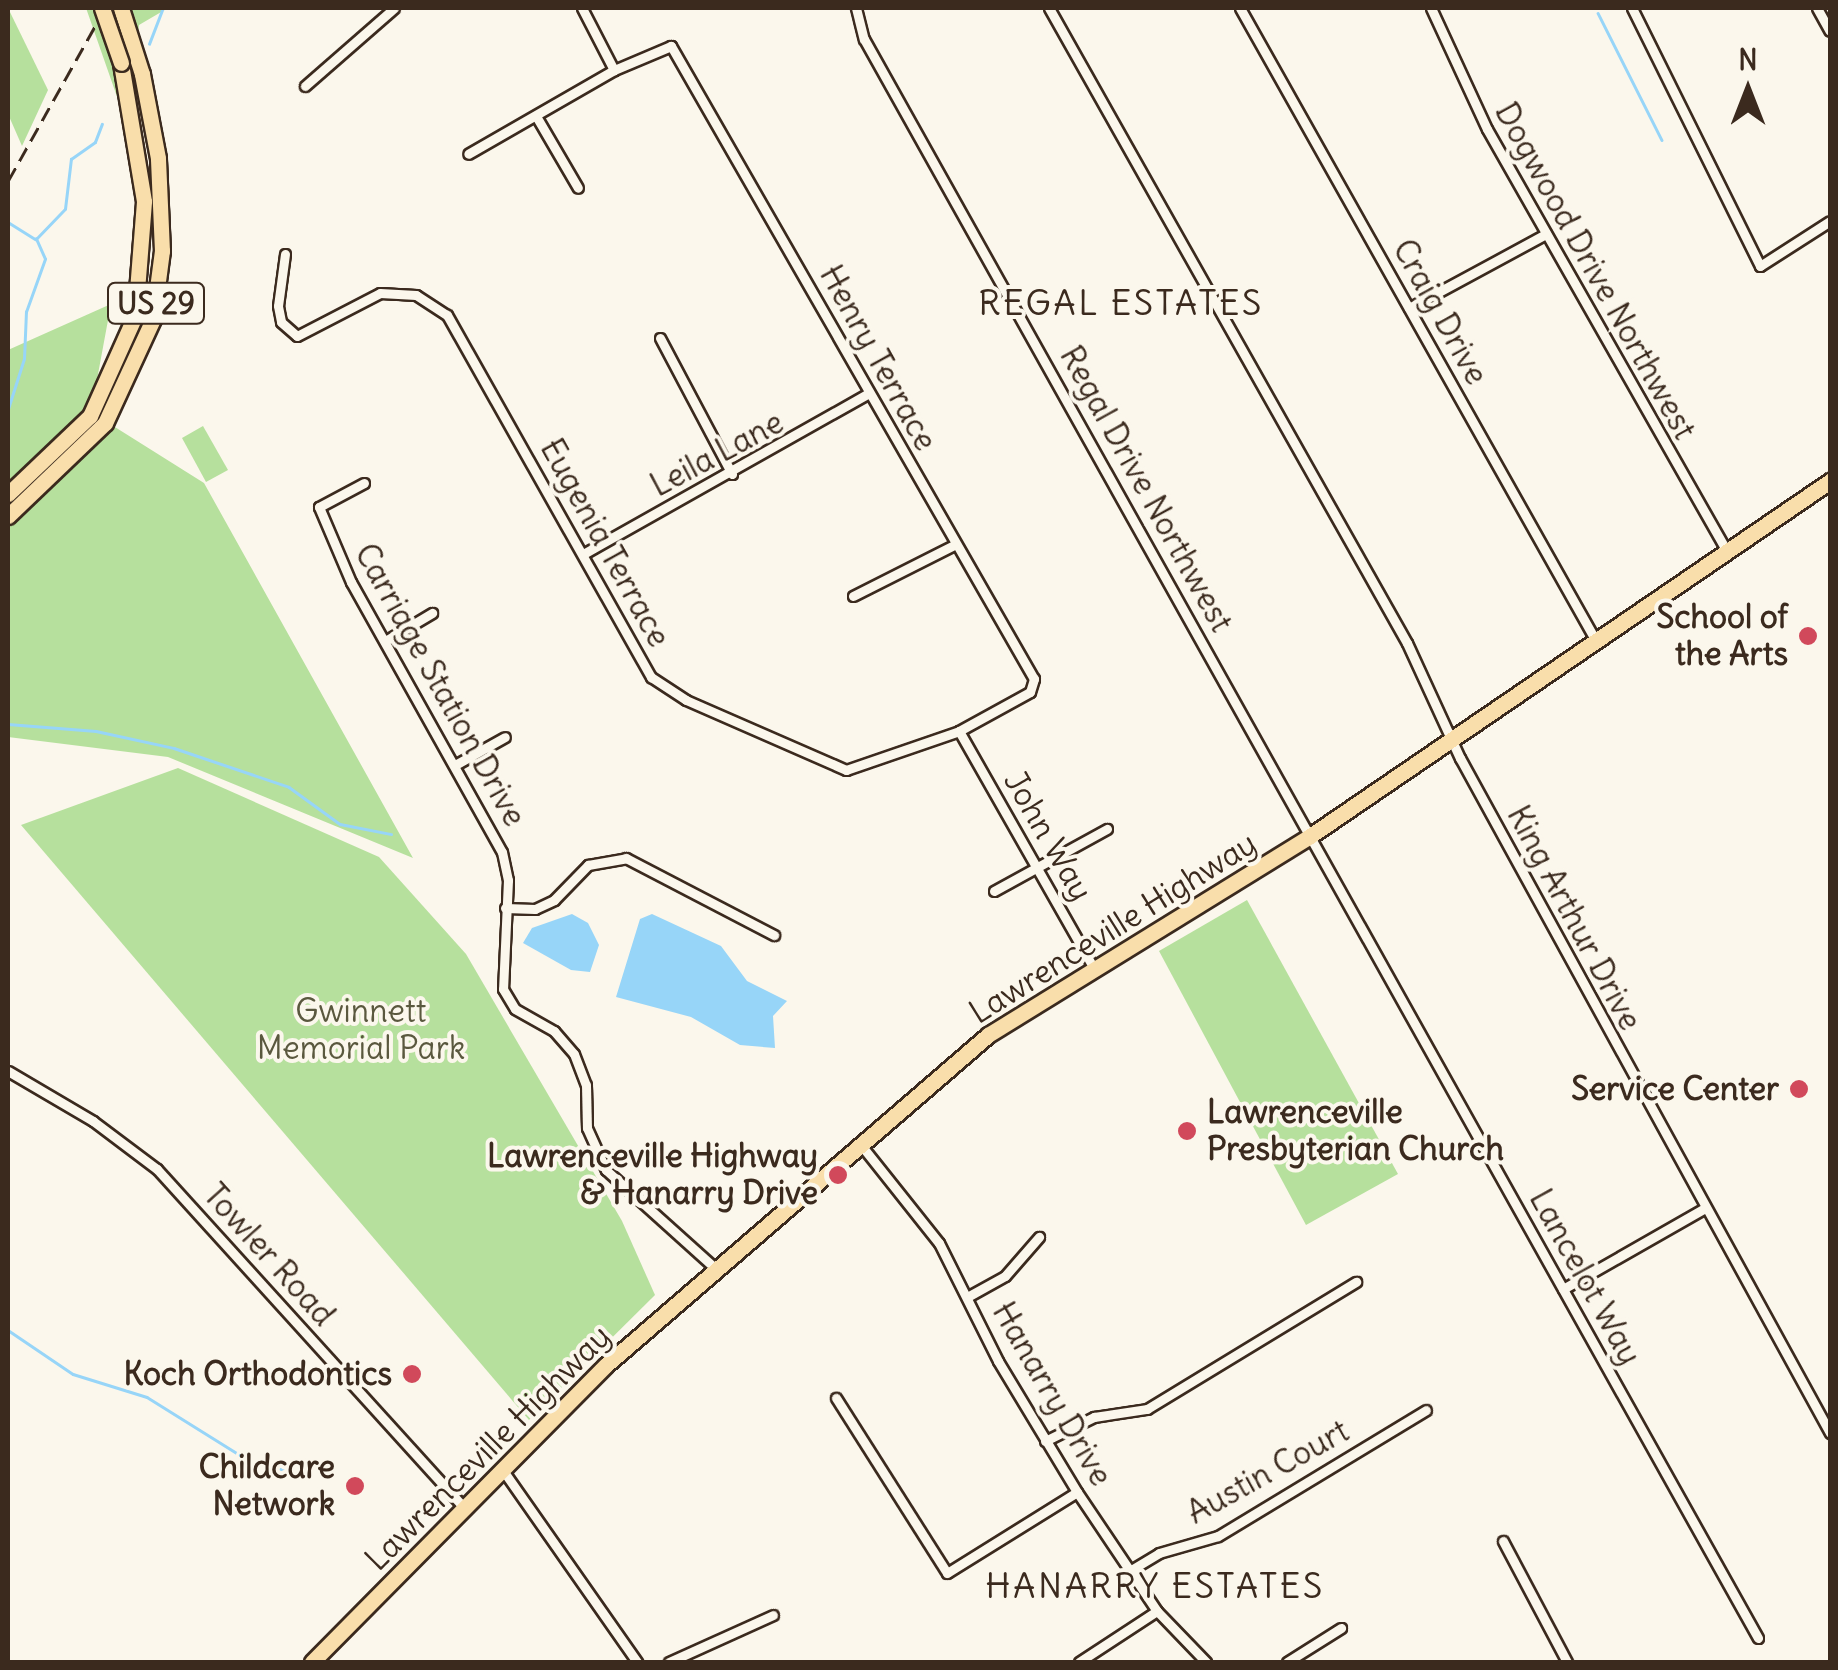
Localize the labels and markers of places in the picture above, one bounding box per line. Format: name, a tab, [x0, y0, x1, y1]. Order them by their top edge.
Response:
place label: School of the Arts	[1656, 599, 1788, 674]
marker: School of the Arts	[1797, 625, 1819, 647]
place label: Service Center	[1571, 1070, 1779, 1108]
marker: Service Center	[1788, 1078, 1810, 1100]
place label: Lawrenceville Presbyterian Church	[1207, 1094, 1504, 1169]
marker: Lawrenceville Presbyterian Church	[1176, 1120, 1198, 1142]
place label: Lawrenceville Highway & Hanarry Drive	[487, 1138, 818, 1213]
marker: Lawrenceville Highway & Hanarry Drive	[827, 1164, 849, 1186]
place label: Koch Orthodontics	[123, 1355, 392, 1393]
marker: Koch Orthodontics	[401, 1363, 423, 1385]
place label: Childcare Network	[199, 1449, 335, 1524]
marker: Childcare Network	[344, 1475, 366, 1497]

